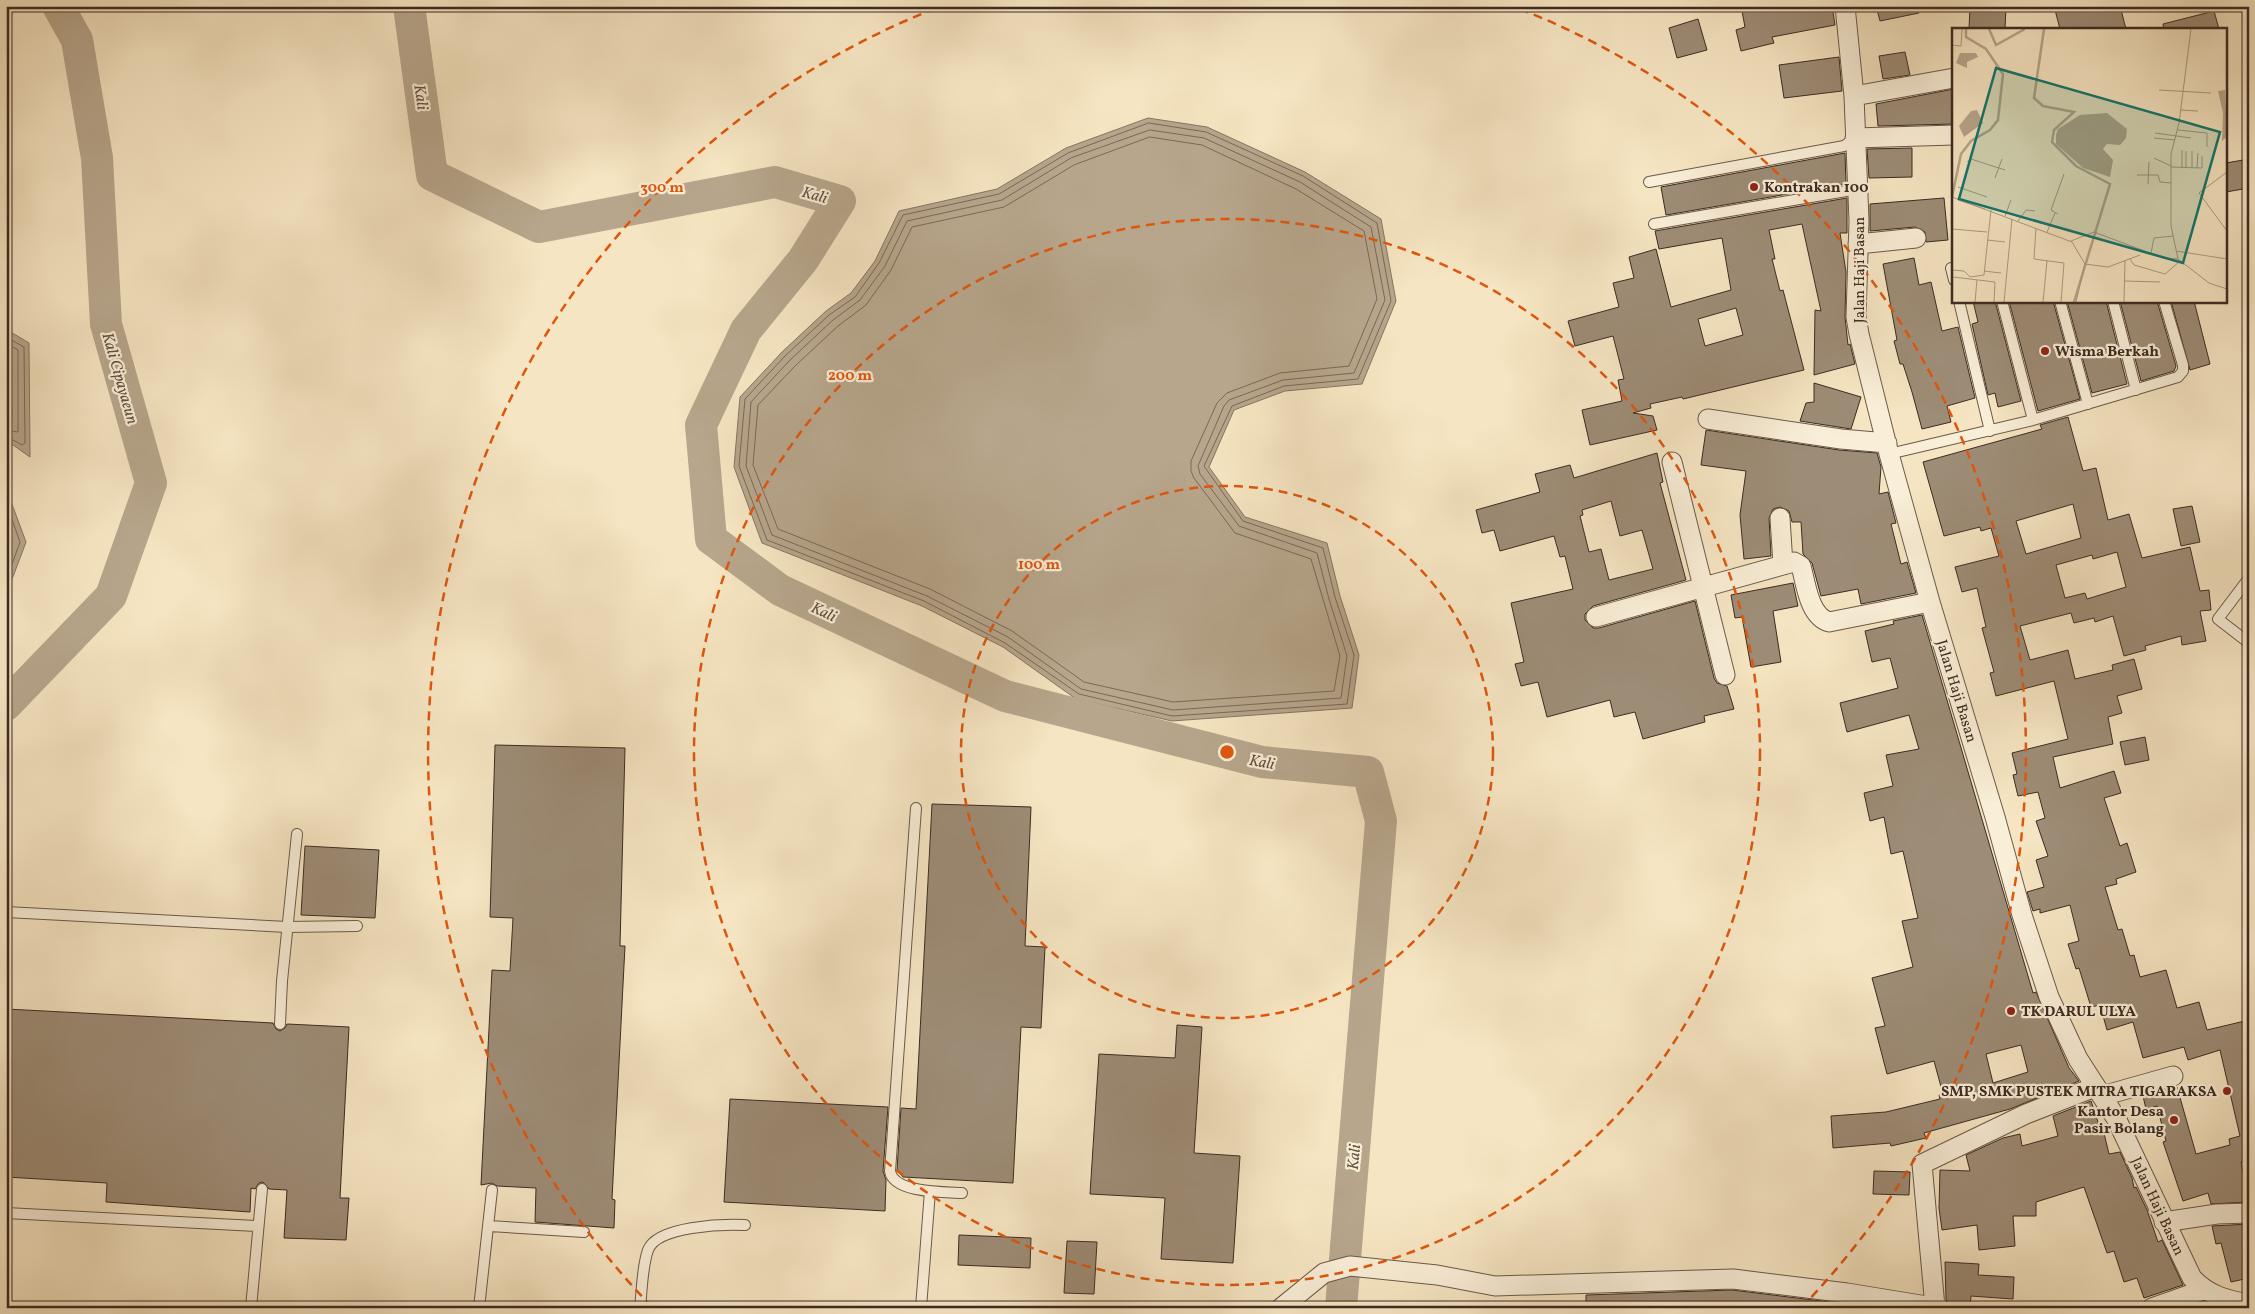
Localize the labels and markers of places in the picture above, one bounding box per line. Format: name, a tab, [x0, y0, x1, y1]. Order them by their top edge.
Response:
place label: Kontrakan 100	[1764, 178, 1868, 199]
marker: Kontrakan 100	[1748, 181, 1760, 193]
place label: Wisma Berkah	[2055, 342, 2159, 363]
marker: Wisma Berkah	[2039, 345, 2051, 357]
centre of rings	[1218, 743, 1236, 761]
place label: TK DARUL ULYA	[2021, 1002, 2136, 1023]
marker: TK DARUL ULYA	[2005, 1005, 2017, 1017]
place label: SMP, SMK PUSTEK MITRA TIGARAKSA	[1941, 1082, 2217, 1103]
marker: SMP, SMK PUSTEK MITRA TIGARAKSA	[2221, 1085, 2233, 1097]
place label: Kantor Desa Pasir Bolang	[2074, 1102, 2164, 1140]
marker: Kantor Desa Pasir Bolang	[2168, 1114, 2180, 1126]

